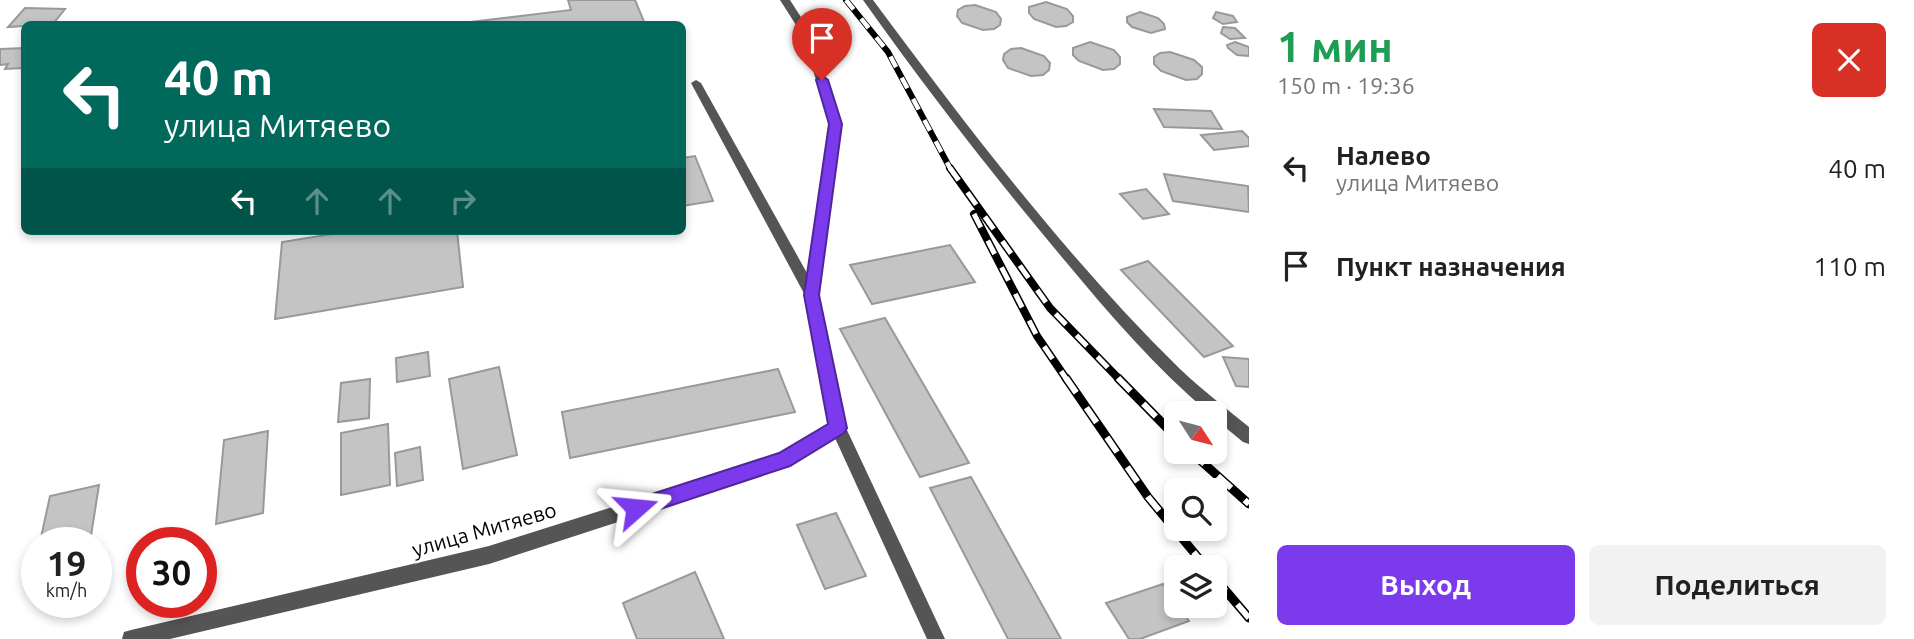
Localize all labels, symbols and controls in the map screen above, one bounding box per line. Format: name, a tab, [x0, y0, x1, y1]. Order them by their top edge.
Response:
pin	[792, 8, 852, 80]
icon: arrive	[803, 19, 841, 57]
text: 1 мин	[1277, 23, 1393, 70]
button: close	[1812, 23, 1886, 97]
icon: left	[49, 49, 140, 140]
text: 40 m	[164, 49, 273, 104]
text: 150 m · 19:36	[1277, 73, 1415, 98]
text: улица Митяево	[164, 107, 391, 143]
text: Налево	[1336, 141, 1431, 170]
icon: left	[1277, 149, 1315, 187]
text: 40 m	[1828, 154, 1886, 183]
text: улица Митяево	[1336, 170, 1499, 195]
icon: left	[225, 182, 263, 220]
icon: ahead	[298, 182, 336, 220]
icon: ahead	[371, 182, 409, 220]
icon: right	[444, 182, 482, 220]
icon: arrive	[1277, 247, 1315, 285]
text: Пункт назначения	[1336, 252, 1566, 281]
text: 110 m	[1814, 252, 1886, 281]
north arrow	[1164, 401, 1227, 464]
map controls	[1164, 401, 1227, 618]
position arrow	[599, 471, 673, 545]
button: search	[1164, 478, 1227, 541]
street label: улица Митяево	[409, 497, 559, 561]
speed limit sign: 30	[126, 527, 217, 618]
text: 19	[47, 543, 86, 583]
button: Выход	[1277, 545, 1575, 625]
button: Поделиться	[1589, 545, 1886, 625]
button: layers	[1164, 555, 1227, 618]
text: km/h	[46, 580, 87, 600]

